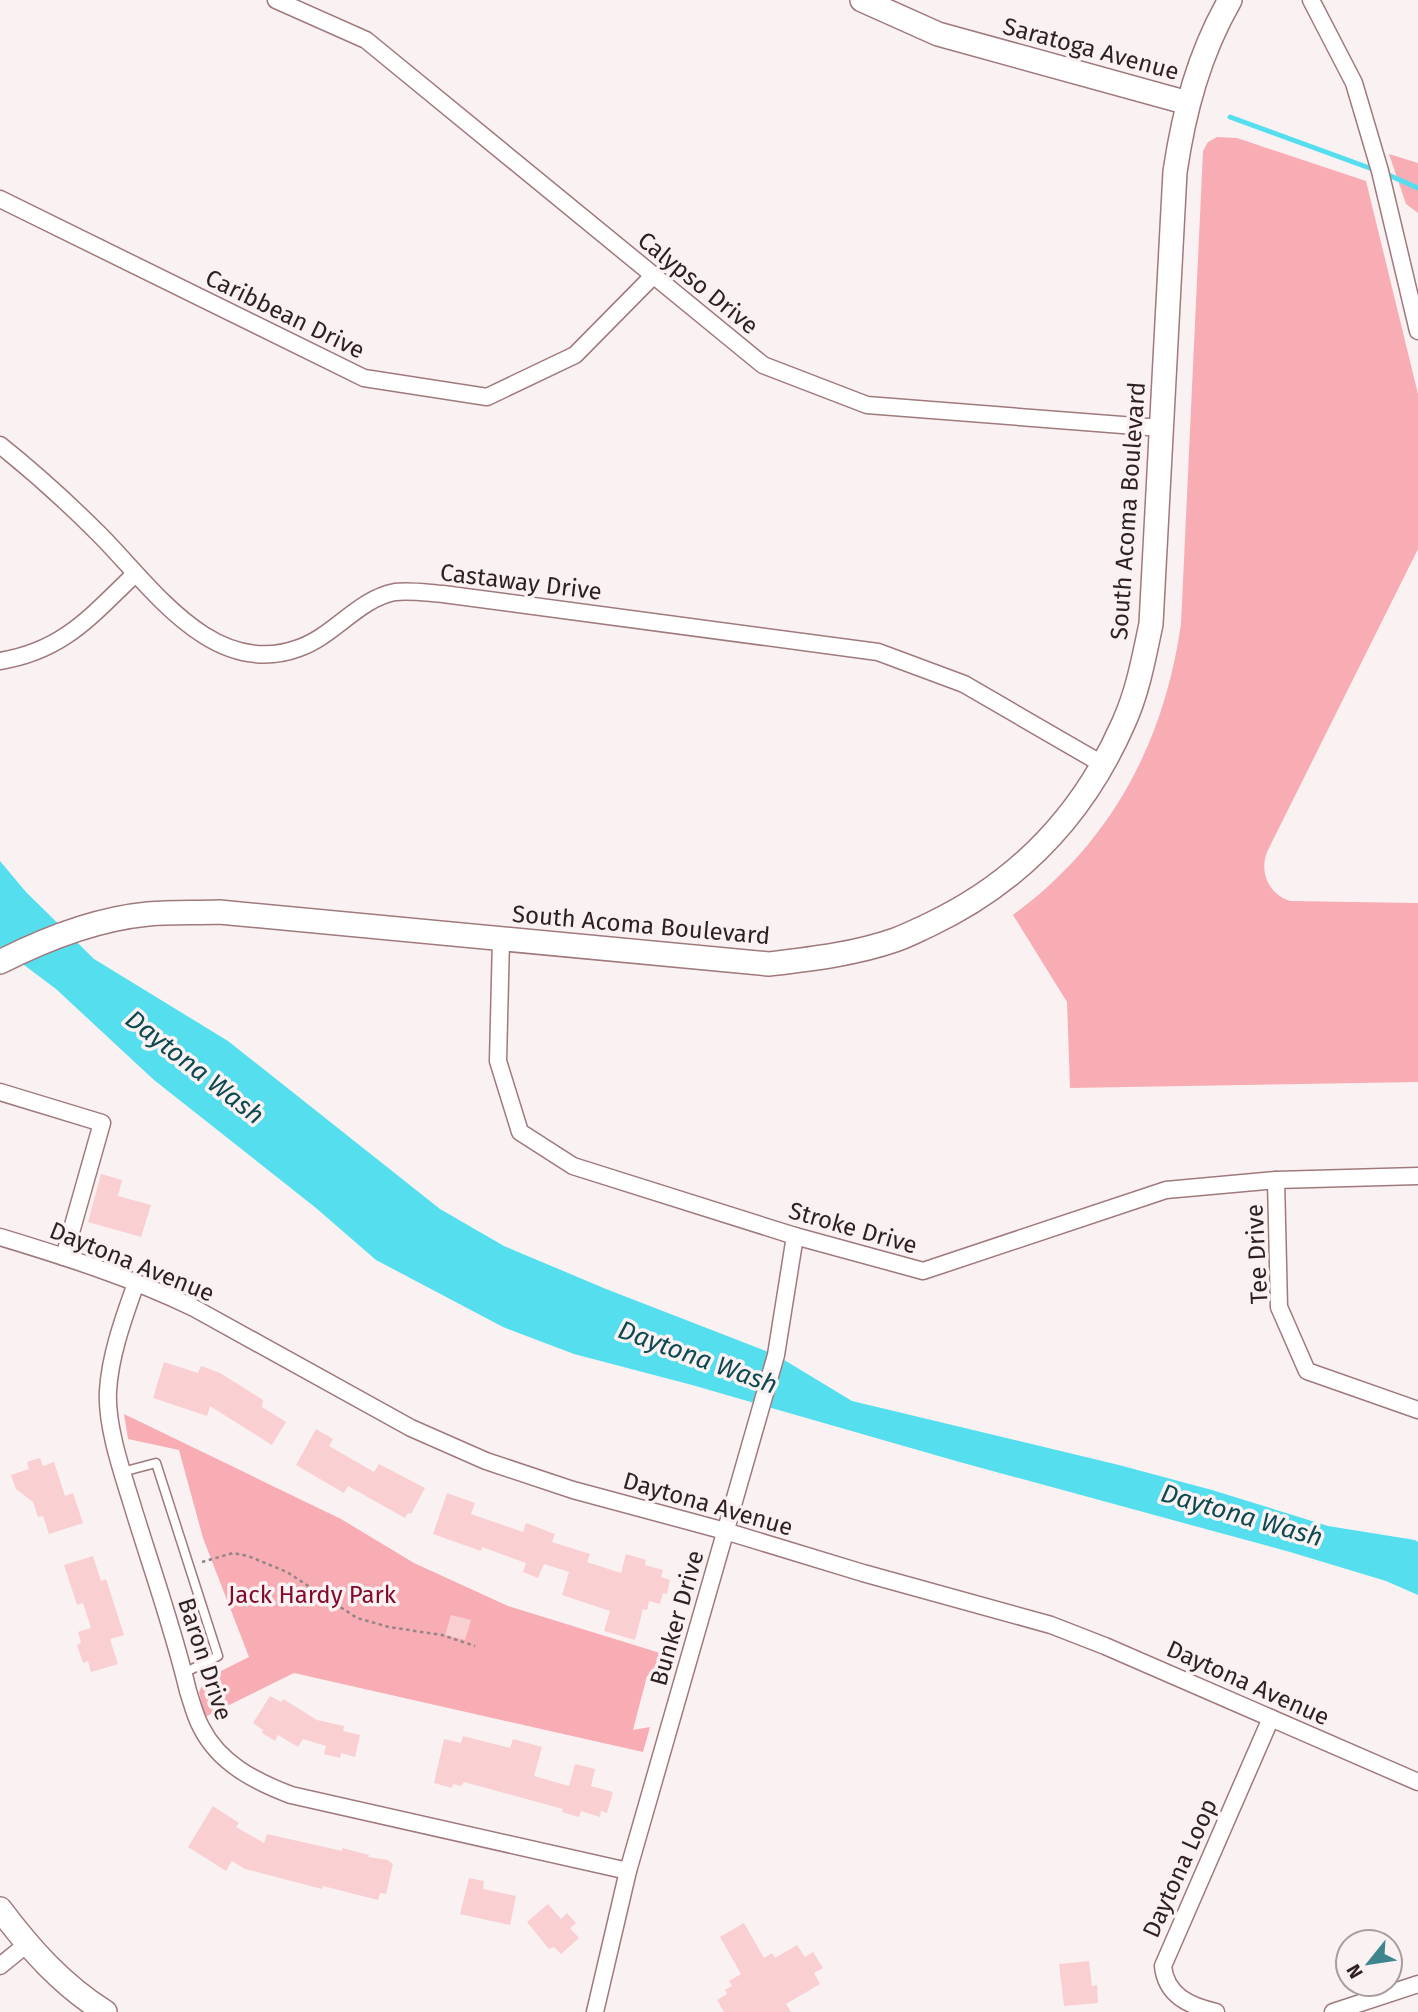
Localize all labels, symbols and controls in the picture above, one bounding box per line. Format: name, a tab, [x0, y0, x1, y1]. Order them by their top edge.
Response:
street label: Saratoga Avenue	[1000, 12, 1182, 86]
street label: Calypso Drive	[632, 226, 764, 340]
street label: Caribbean Drive	[201, 263, 369, 365]
street label: South Acoma Boulevard	[1105, 381, 1151, 641]
street label: Castaway Drive	[439, 558, 603, 606]
street label: South Acoma Boulevard	[511, 900, 771, 950]
water label: Daytona Wash	[119, 1004, 270, 1131]
street label: Stroke Drive	[786, 1196, 920, 1260]
street label: Tee Drive	[1240, 1203, 1274, 1305]
street label: Daytona Avenue	[46, 1216, 218, 1308]
water label: Daytona Wash	[614, 1314, 782, 1401]
street label: Daytona Avenue	[620, 1466, 796, 1542]
water label: Daytona Wash	[1157, 1478, 1327, 1553]
street label: Bunker Drive	[644, 1547, 710, 1689]
park label: Jack Hardy Park	[228, 1581, 397, 1609]
street label: Baron Drive	[172, 1594, 238, 1724]
street label: Daytona Avenue	[1162, 1635, 1334, 1731]
street label: Daytona Loop	[1137, 1794, 1223, 1942]
north arrow	[1334, 1928, 1404, 1998]
text: N	[1342, 1960, 1368, 1982]

